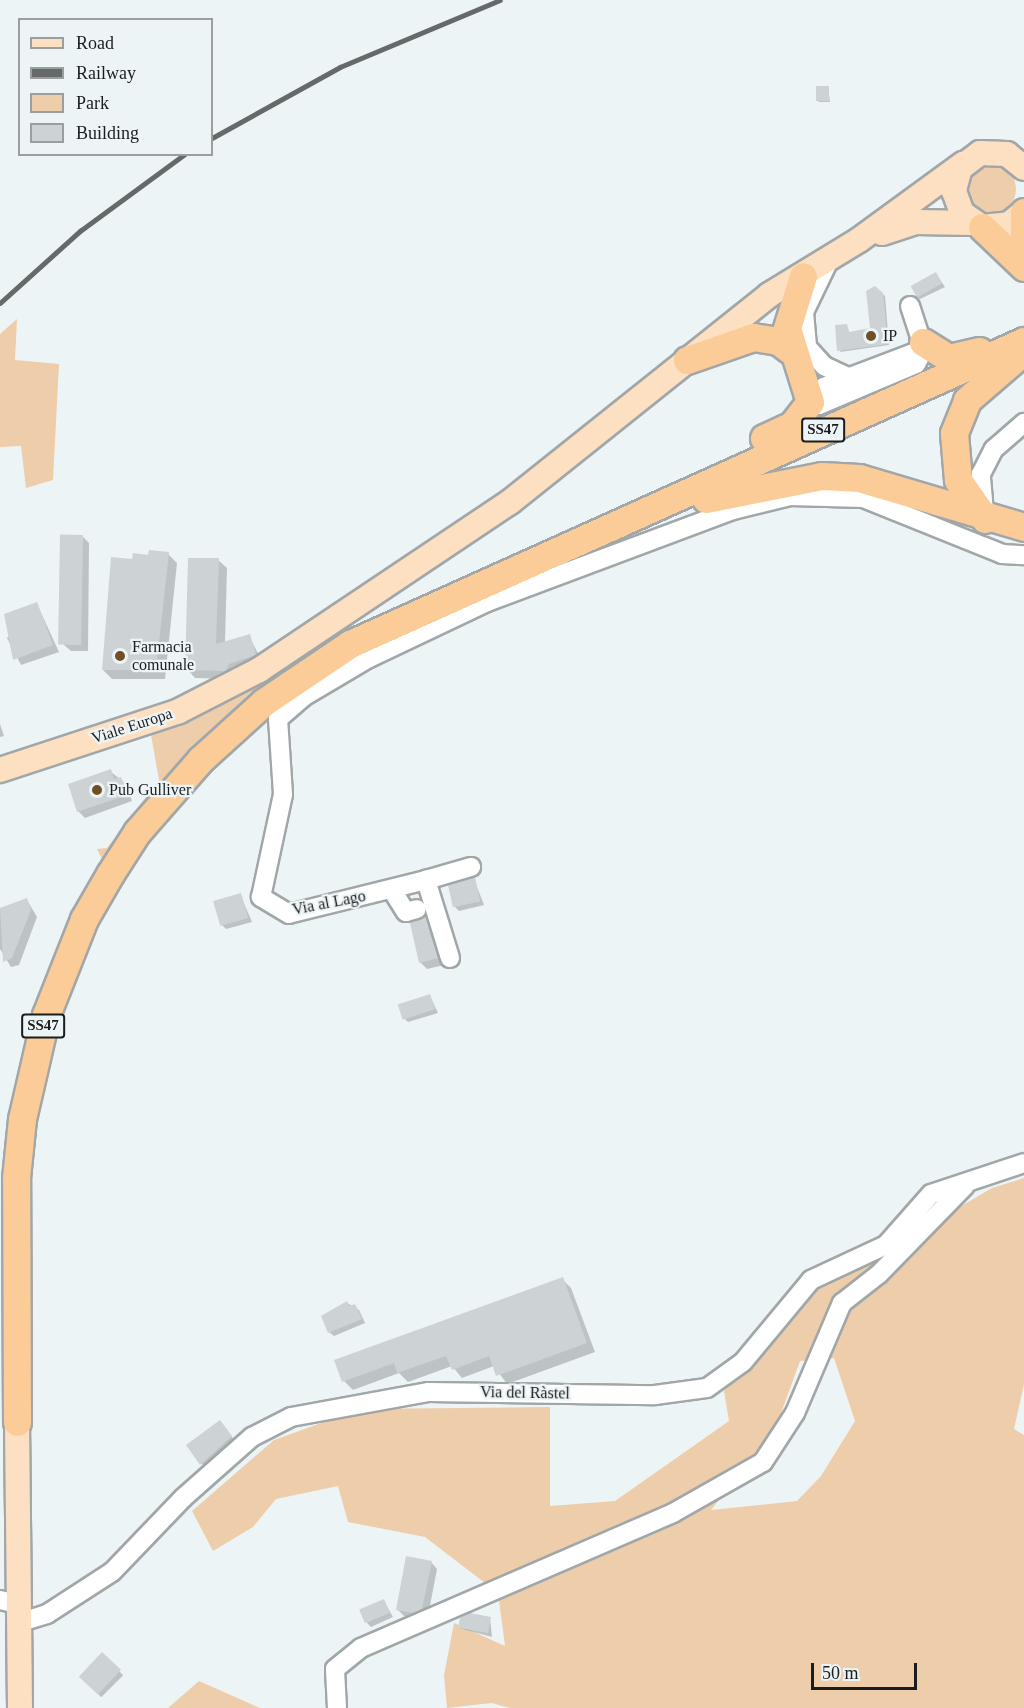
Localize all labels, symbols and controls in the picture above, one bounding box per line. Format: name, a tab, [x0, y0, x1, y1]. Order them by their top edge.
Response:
legend	[18, 18, 213, 156]
text: Road	[76, 33, 114, 53]
text: Railway	[76, 63, 136, 83]
text: Park	[76, 93, 109, 113]
text: Building	[76, 123, 139, 143]
place label: IP	[883, 326, 897, 346]
marker: IP	[864, 329, 878, 343]
road number: SS47	[800, 418, 846, 442]
place label: Farmacia comunale	[132, 637, 194, 675]
marker: Farmacia comunale	[113, 649, 127, 663]
street label: Viale Europa	[89, 704, 175, 748]
place label: Pub Gulliver	[109, 780, 191, 800]
marker: Pub Gulliver	[90, 783, 104, 797]
street label: Via al Lago	[291, 886, 367, 920]
road number: SS47	[20, 1014, 66, 1038]
street label: Via del Ràstel	[480, 1383, 570, 1403]
scale bar	[814, 1651, 920, 1689]
text: 50 m	[822, 1663, 859, 1683]

